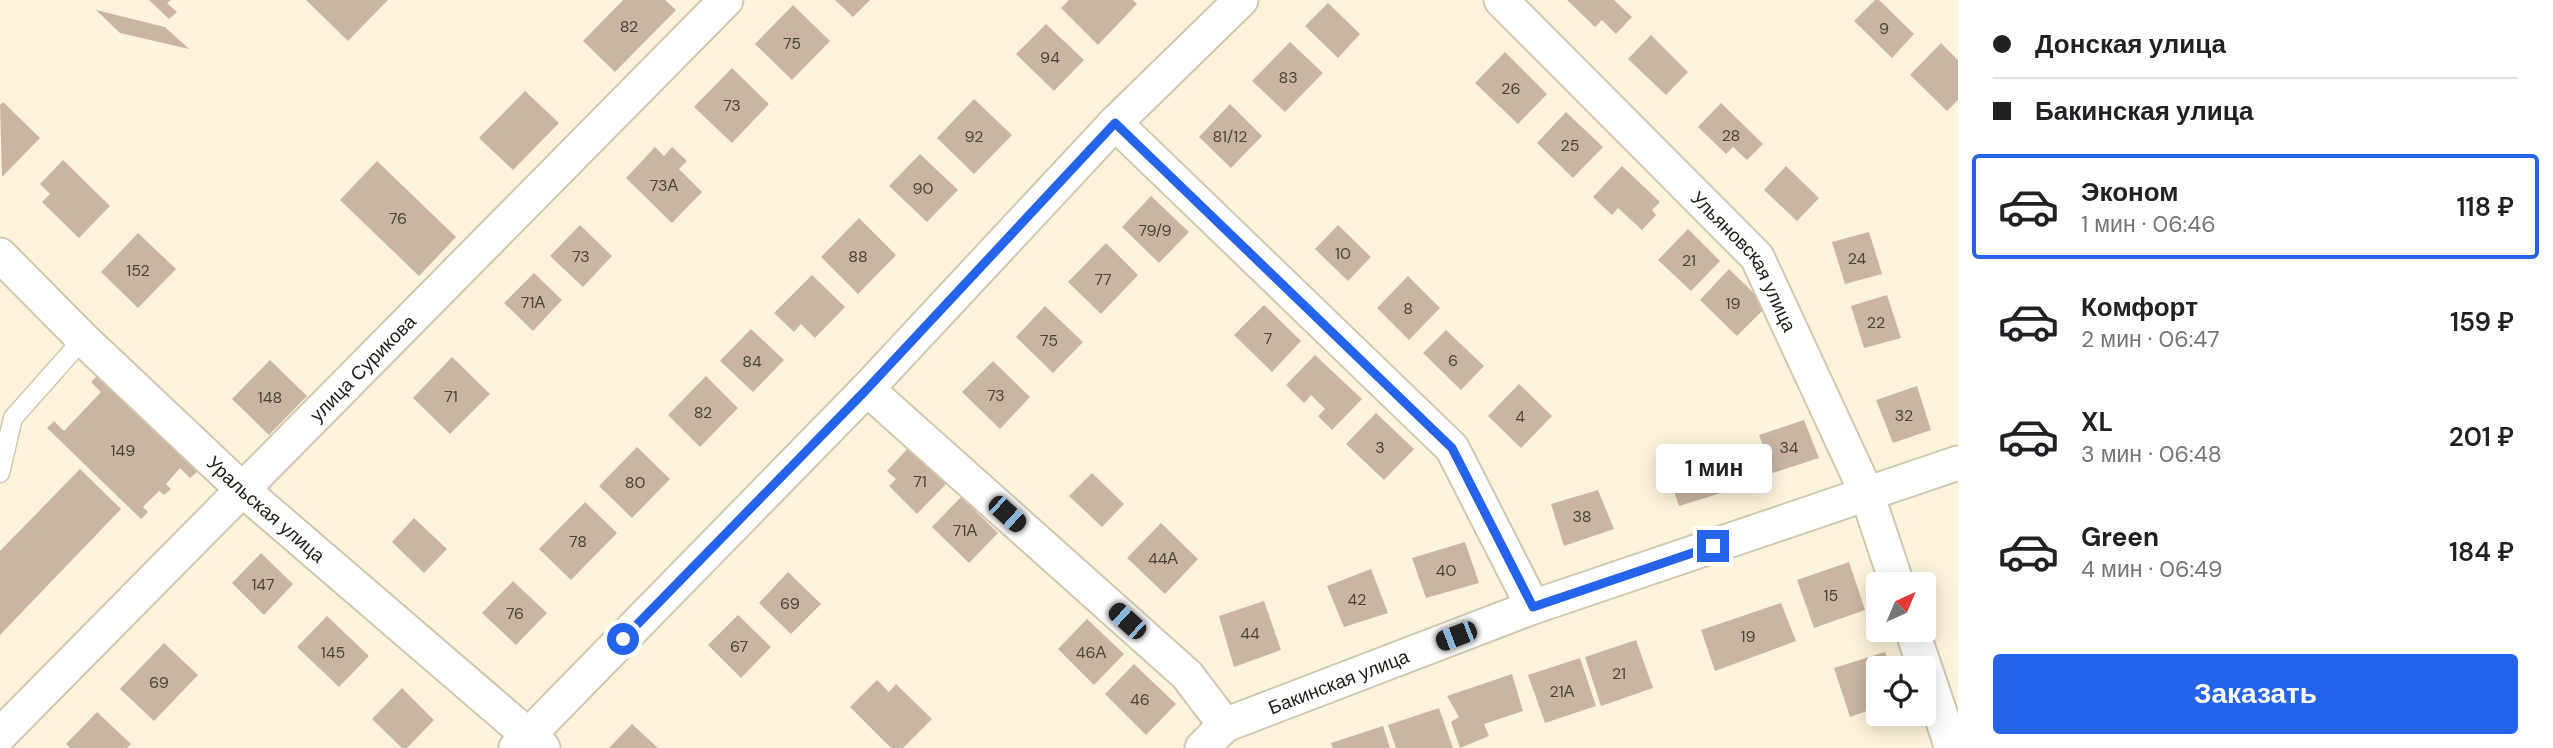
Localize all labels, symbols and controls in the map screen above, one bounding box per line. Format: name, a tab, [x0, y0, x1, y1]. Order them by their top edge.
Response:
house number: 82	[620, 16, 638, 37]
house number: 9	[1879, 18, 1889, 39]
text: Донская улица	[2035, 27, 2226, 61]
house number: 75	[783, 33, 801, 54]
house number: 94	[1040, 47, 1060, 68]
house number: 83	[1278, 67, 1298, 88]
house number: 26	[1501, 78, 1521, 99]
text: Бакинская улица	[2035, 94, 2253, 128]
house number: 73	[723, 95, 741, 116]
house number: 28	[1722, 125, 1740, 146]
house number: 92	[965, 126, 984, 147]
house number: 81/12	[1213, 126, 1247, 147]
house number: 25	[1561, 135, 1579, 156]
house number: 73А	[650, 175, 678, 196]
icon: car	[1997, 175, 2060, 238]
text: Эконом	[2081, 175, 2179, 209]
house number: 90	[913, 178, 934, 199]
street label: Ульяновская улица	[1686, 185, 1803, 336]
text: 118 ₽	[2457, 190, 2514, 224]
house number: 76	[389, 208, 407, 229]
text: 1 мин · 06:46	[2081, 209, 2216, 239]
house number: 79/9	[1138, 220, 1172, 241]
house number: 10	[1335, 243, 1351, 264]
house number: 73	[572, 246, 590, 267]
house number: 88	[848, 246, 868, 267]
house number: 24	[1848, 248, 1867, 269]
house number: 21	[1682, 250, 1696, 271]
house number: 152	[126, 260, 150, 281]
house number: 77	[1094, 269, 1112, 290]
icon: car	[1997, 290, 2060, 353]
text: Комфорт	[2081, 290, 2198, 324]
house number: 71А	[521, 292, 545, 313]
house number: 19	[1725, 293, 1741, 314]
house number: 8	[1403, 298, 1413, 319]
text: 159 ₽	[2450, 305, 2514, 339]
street label: улица Сурикова	[304, 309, 421, 427]
house number: 22	[1867, 312, 1885, 333]
text: 2 мин · 06:47	[2081, 324, 2220, 354]
house number: 7	[1264, 328, 1272, 349]
house number: 75	[1040, 330, 1058, 351]
house number: 6	[1448, 350, 1458, 371]
house number: 84	[742, 351, 762, 372]
house number: 73	[987, 385, 1005, 406]
house number: 71	[444, 386, 458, 407]
house number: 148	[258, 387, 282, 408]
house number: 82	[694, 402, 712, 423]
house number: 32	[1895, 405, 1913, 426]
icon: car	[1997, 405, 2060, 468]
text: XL	[2081, 405, 2113, 439]
house number: 4	[1515, 406, 1525, 427]
text: 201 ₽	[2449, 420, 2514, 454]
house number: 3	[1375, 437, 1385, 458]
house number: 34	[1779, 437, 1799, 458]
text: 3 мин · 06:48	[2081, 439, 2222, 469]
house number: 149	[111, 440, 135, 461]
callout: 1 мин	[1655, 444, 1771, 494]
street label: Уральская улица	[202, 450, 331, 568]
text: 1 мин	[1685, 453, 1743, 483]
house number: 71	[913, 471, 927, 492]
house number: 80	[625, 472, 645, 493]
car	[985, 492, 1030, 536]
house number: 38	[1572, 506, 1592, 527]
house number: 71А	[953, 520, 977, 541]
icon: car	[1997, 520, 2060, 583]
text: Green	[2081, 520, 2159, 554]
route end	[1697, 530, 1729, 562]
house number: 78	[569, 531, 587, 552]
text: 184 ₽	[2449, 535, 2514, 569]
house number: 44А	[1148, 548, 1178, 569]
text: 4 мин · 06:49	[2081, 554, 2222, 584]
house number: 40	[1436, 560, 1456, 581]
north arrow	[1866, 572, 1936, 642]
map controls	[1866, 572, 1936, 726]
house number: 147	[251, 574, 275, 595]
house number: 15	[1824, 585, 1838, 606]
house number: 42	[1348, 589, 1366, 610]
house number: 69	[780, 593, 800, 614]
car	[1105, 599, 1150, 643]
house number: 76	[506, 603, 524, 624]
car	[1433, 619, 1480, 653]
route start	[607, 623, 639, 655]
house number: 44	[1240, 623, 1260, 644]
house number: 19	[1740, 626, 1756, 647]
house number: 67	[730, 636, 748, 657]
house number: 145	[321, 642, 345, 663]
house number: 46А	[1076, 642, 1107, 663]
street label: Бакинская улица	[1264, 643, 1413, 720]
button: Заказать	[1993, 654, 2518, 734]
button: locate	[1866, 656, 1936, 726]
house number: 21	[1612, 663, 1626, 684]
house number: 69	[149, 672, 169, 693]
house number: 21А	[1550, 681, 1575, 702]
house number: 46	[1130, 689, 1150, 710]

